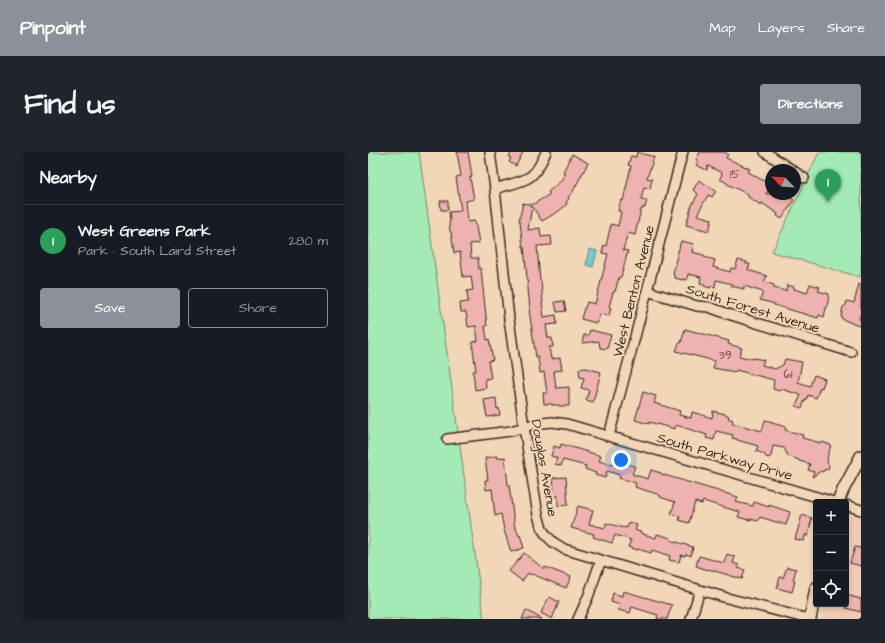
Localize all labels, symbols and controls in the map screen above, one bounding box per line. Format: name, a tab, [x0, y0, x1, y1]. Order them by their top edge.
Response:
text: Pinpoint	[20, 15, 86, 42]
text: Map	[709, 18, 736, 38]
text: Layers	[758, 18, 805, 38]
text: Share	[827, 18, 865, 38]
button: Directions	[760, 84, 861, 124]
text: Find us	[24, 85, 115, 124]
north arrow	[765, 164, 801, 200]
text: Nearby	[40, 166, 97, 190]
house number: 15	[730, 166, 741, 183]
pin: 1	[815, 169, 841, 202]
text: West Greens Park	[78, 221, 210, 242]
street label: West Benton Avenue	[608, 223, 660, 359]
text: 1	[52, 232, 54, 250]
text: 280 m	[289, 232, 328, 250]
text: Park · South Laird Street	[78, 242, 236, 260]
street label: South Forest Avenue	[683, 279, 822, 339]
button: Save	[40, 288, 180, 328]
button: Share	[188, 288, 328, 328]
house number: 39	[719, 347, 732, 364]
house number: 61	[783, 366, 793, 383]
street label: Douglas Avenue	[526, 418, 563, 519]
street label: South Parkway Drive	[655, 428, 795, 486]
your location	[611, 450, 631, 470]
map controls	[813, 499, 849, 607]
button: +	[813, 499, 849, 535]
button: −	[813, 535, 849, 571]
button: locate	[813, 571, 849, 607]

